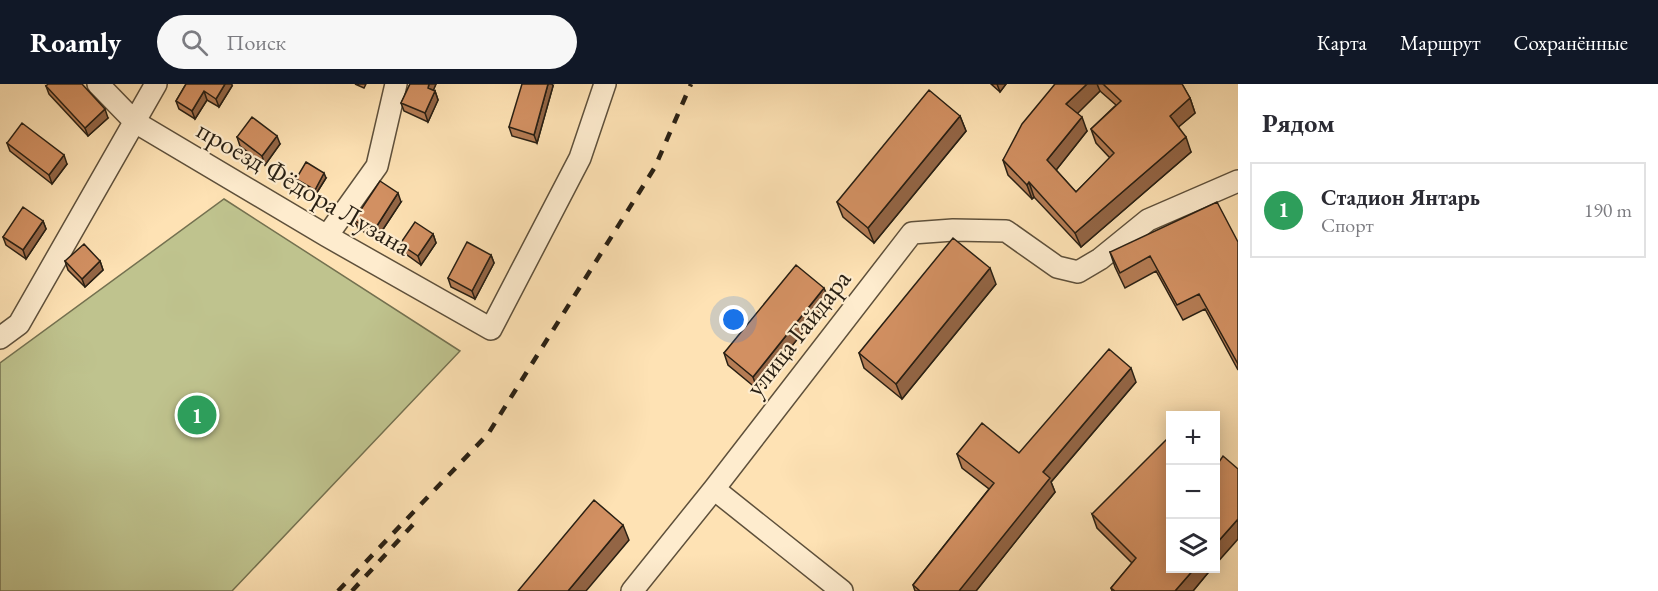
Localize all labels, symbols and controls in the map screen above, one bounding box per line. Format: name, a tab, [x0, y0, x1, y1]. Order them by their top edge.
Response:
search box	[157, 15, 577, 69]
text: Roamly	[30, 24, 121, 60]
icon: search	[178, 26, 211, 59]
text: Поиск	[226, 28, 286, 57]
text: Карта	[1317, 29, 1367, 56]
text: Маршрут	[1400, 29, 1481, 56]
text: Сохранённые	[1514, 29, 1628, 56]
text: Рядом	[1262, 106, 1335, 140]
street label: проезд Фёдора Лузана	[191, 112, 418, 263]
text: Стадион Янтарь	[1321, 183, 1480, 212]
text: 1	[1278, 197, 1289, 223]
text: 190 m	[1584, 197, 1632, 223]
text: Спорт	[1321, 212, 1374, 238]
street label: улица Гайдара	[737, 262, 858, 403]
your location	[719, 305, 748, 334]
pin: 1	[178, 392, 216, 438]
map controls	[1166, 411, 1220, 573]
button: +	[1166, 411, 1220, 465]
button: −	[1166, 465, 1220, 519]
button: layers	[1166, 519, 1220, 573]

